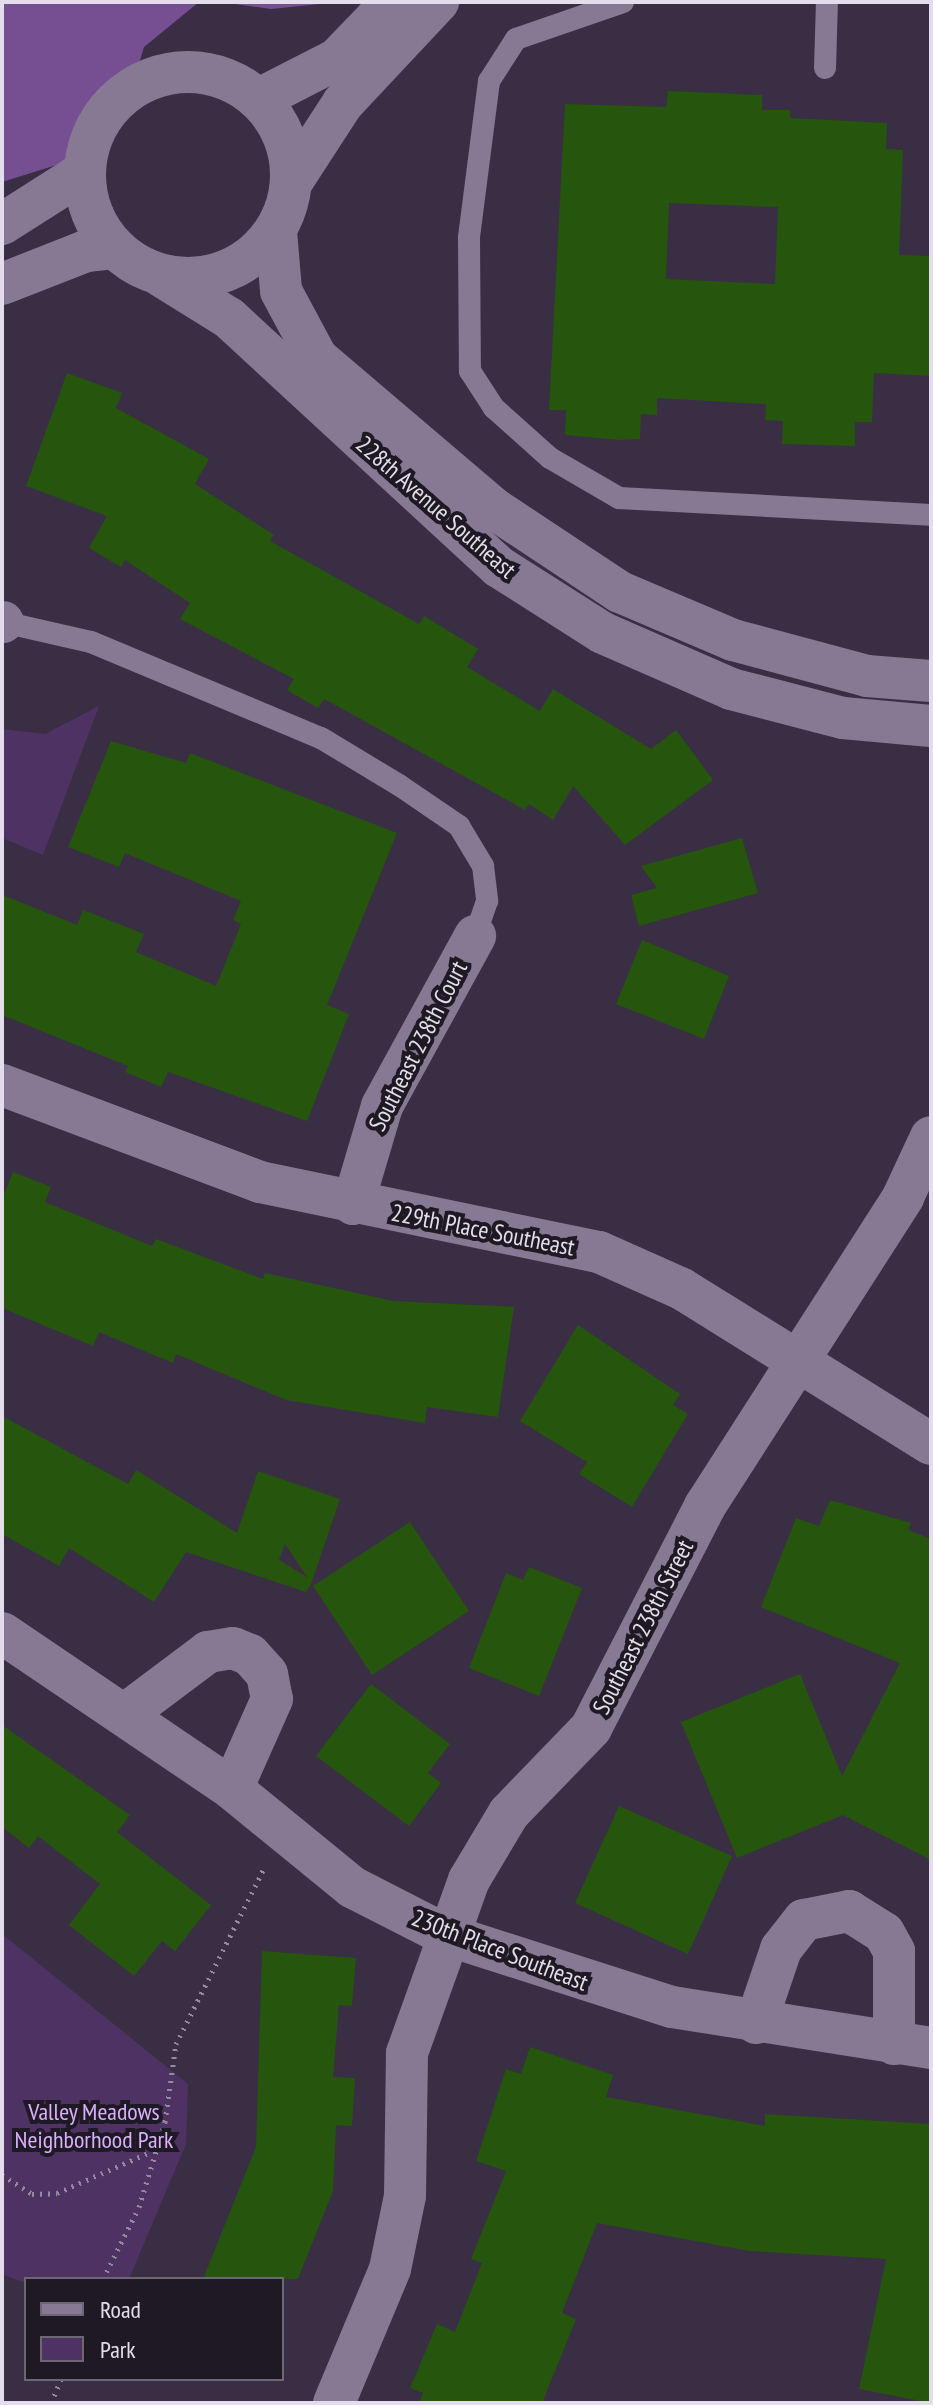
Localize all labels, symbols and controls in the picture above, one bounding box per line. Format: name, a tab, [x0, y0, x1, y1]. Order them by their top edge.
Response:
street label: 228th Avenue Southeast	[350, 430, 522, 584]
street label: Southeast 238th Court	[363, 956, 473, 1136]
street label: 229th Place Southeast	[389, 1198, 577, 1262]
street label: Southeast 238th Street	[587, 1535, 699, 1719]
street label: 230th Place Southeast	[408, 1903, 592, 1997]
park label: Valley Meadows Neighborhood Park	[15, 2098, 173, 2154]
legend	[24, 2277, 284, 2381]
text: Road	[100, 2294, 141, 2325]
text: Park	[100, 2334, 136, 2365]

